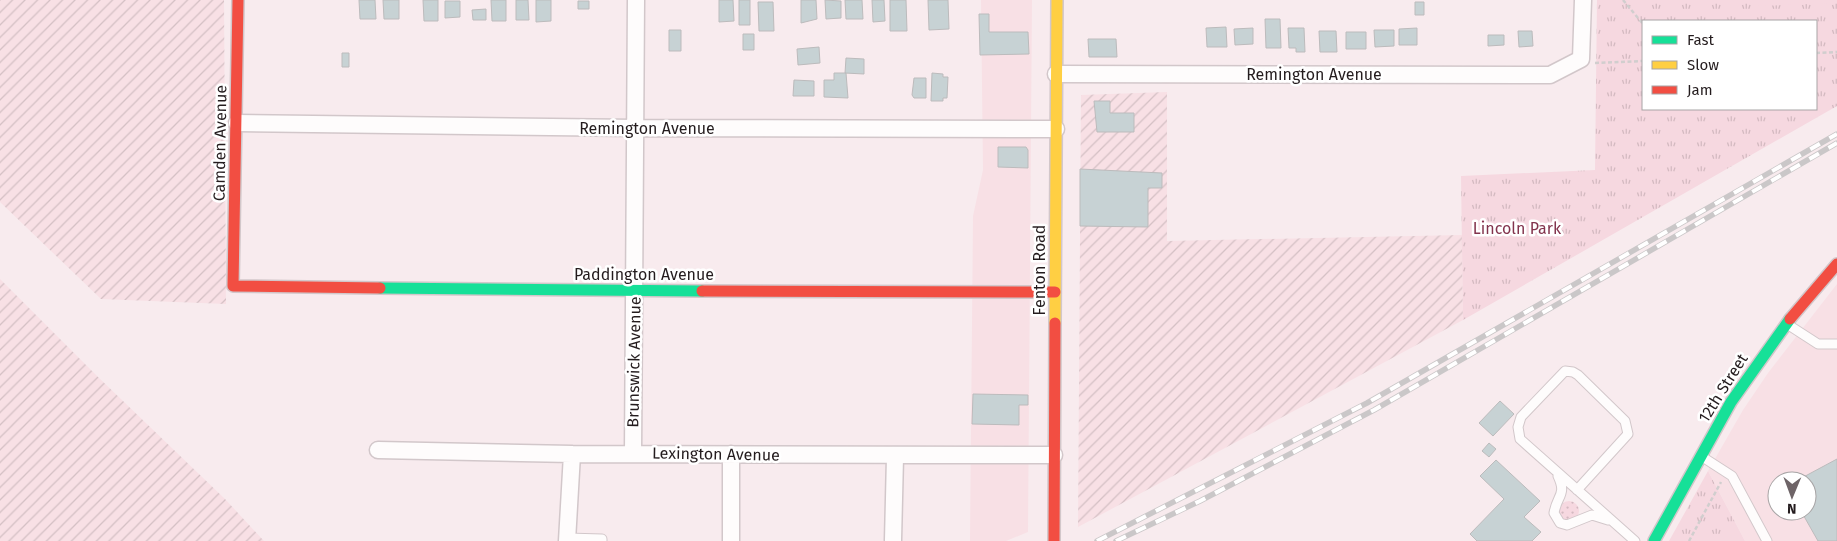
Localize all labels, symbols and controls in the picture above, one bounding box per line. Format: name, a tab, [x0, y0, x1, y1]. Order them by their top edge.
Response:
legend	[1642, 20, 1817, 110]
text: Fast	[1687, 31, 1714, 49]
text: Slow	[1687, 56, 1719, 74]
street label: Remington Avenue	[1246, 65, 1382, 84]
text: Jam	[1687, 81, 1713, 99]
street label: Camden Avenue	[209, 85, 231, 201]
street label: Remington Avenue	[579, 119, 715, 138]
park label: Lincoln Park	[1473, 219, 1562, 238]
street label: Fenton Road	[1030, 225, 1049, 315]
street label: Paddington Avenue	[574, 265, 714, 284]
street label: Brunswick Avenue	[623, 296, 645, 428]
street label: 12th Street	[1694, 350, 1752, 426]
street label: Lexington Avenue	[652, 443, 780, 465]
north arrow	[1767, 471, 1817, 521]
text: N	[1787, 500, 1797, 517]

